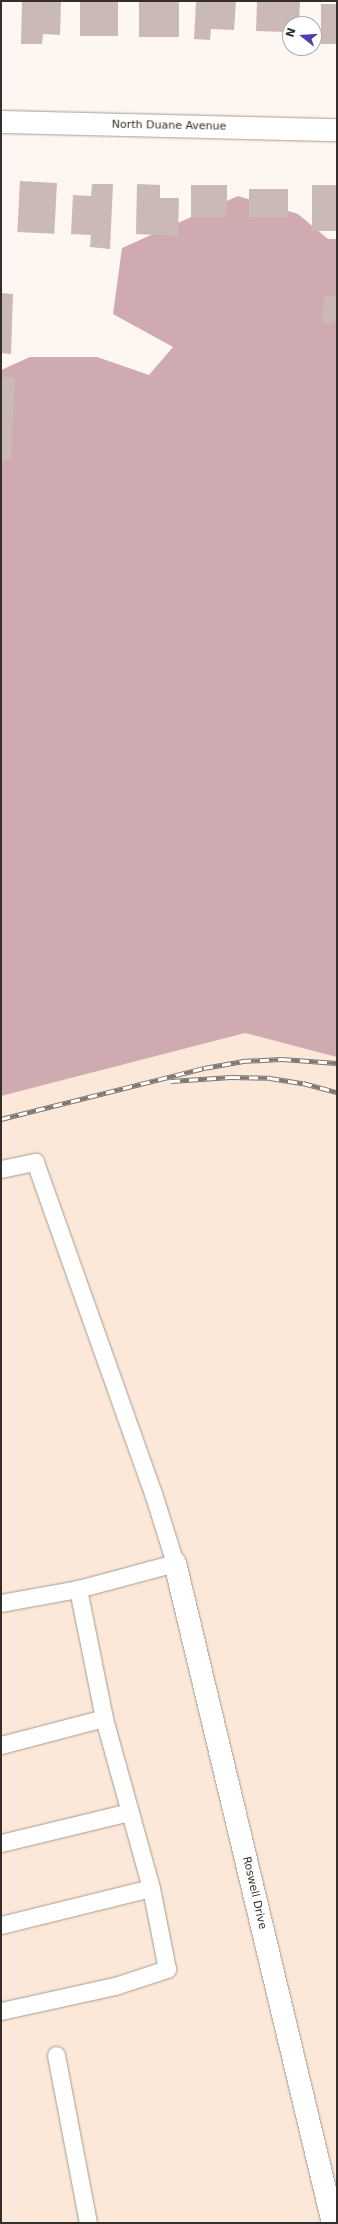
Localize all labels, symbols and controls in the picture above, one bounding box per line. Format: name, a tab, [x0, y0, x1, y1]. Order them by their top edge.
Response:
north arrow	[282, 16, 322, 56]
text: N	[283, 26, 299, 39]
street label: North Duane Avenue	[112, 118, 226, 134]
street label: Roswell Drive	[239, 1855, 269, 1931]

